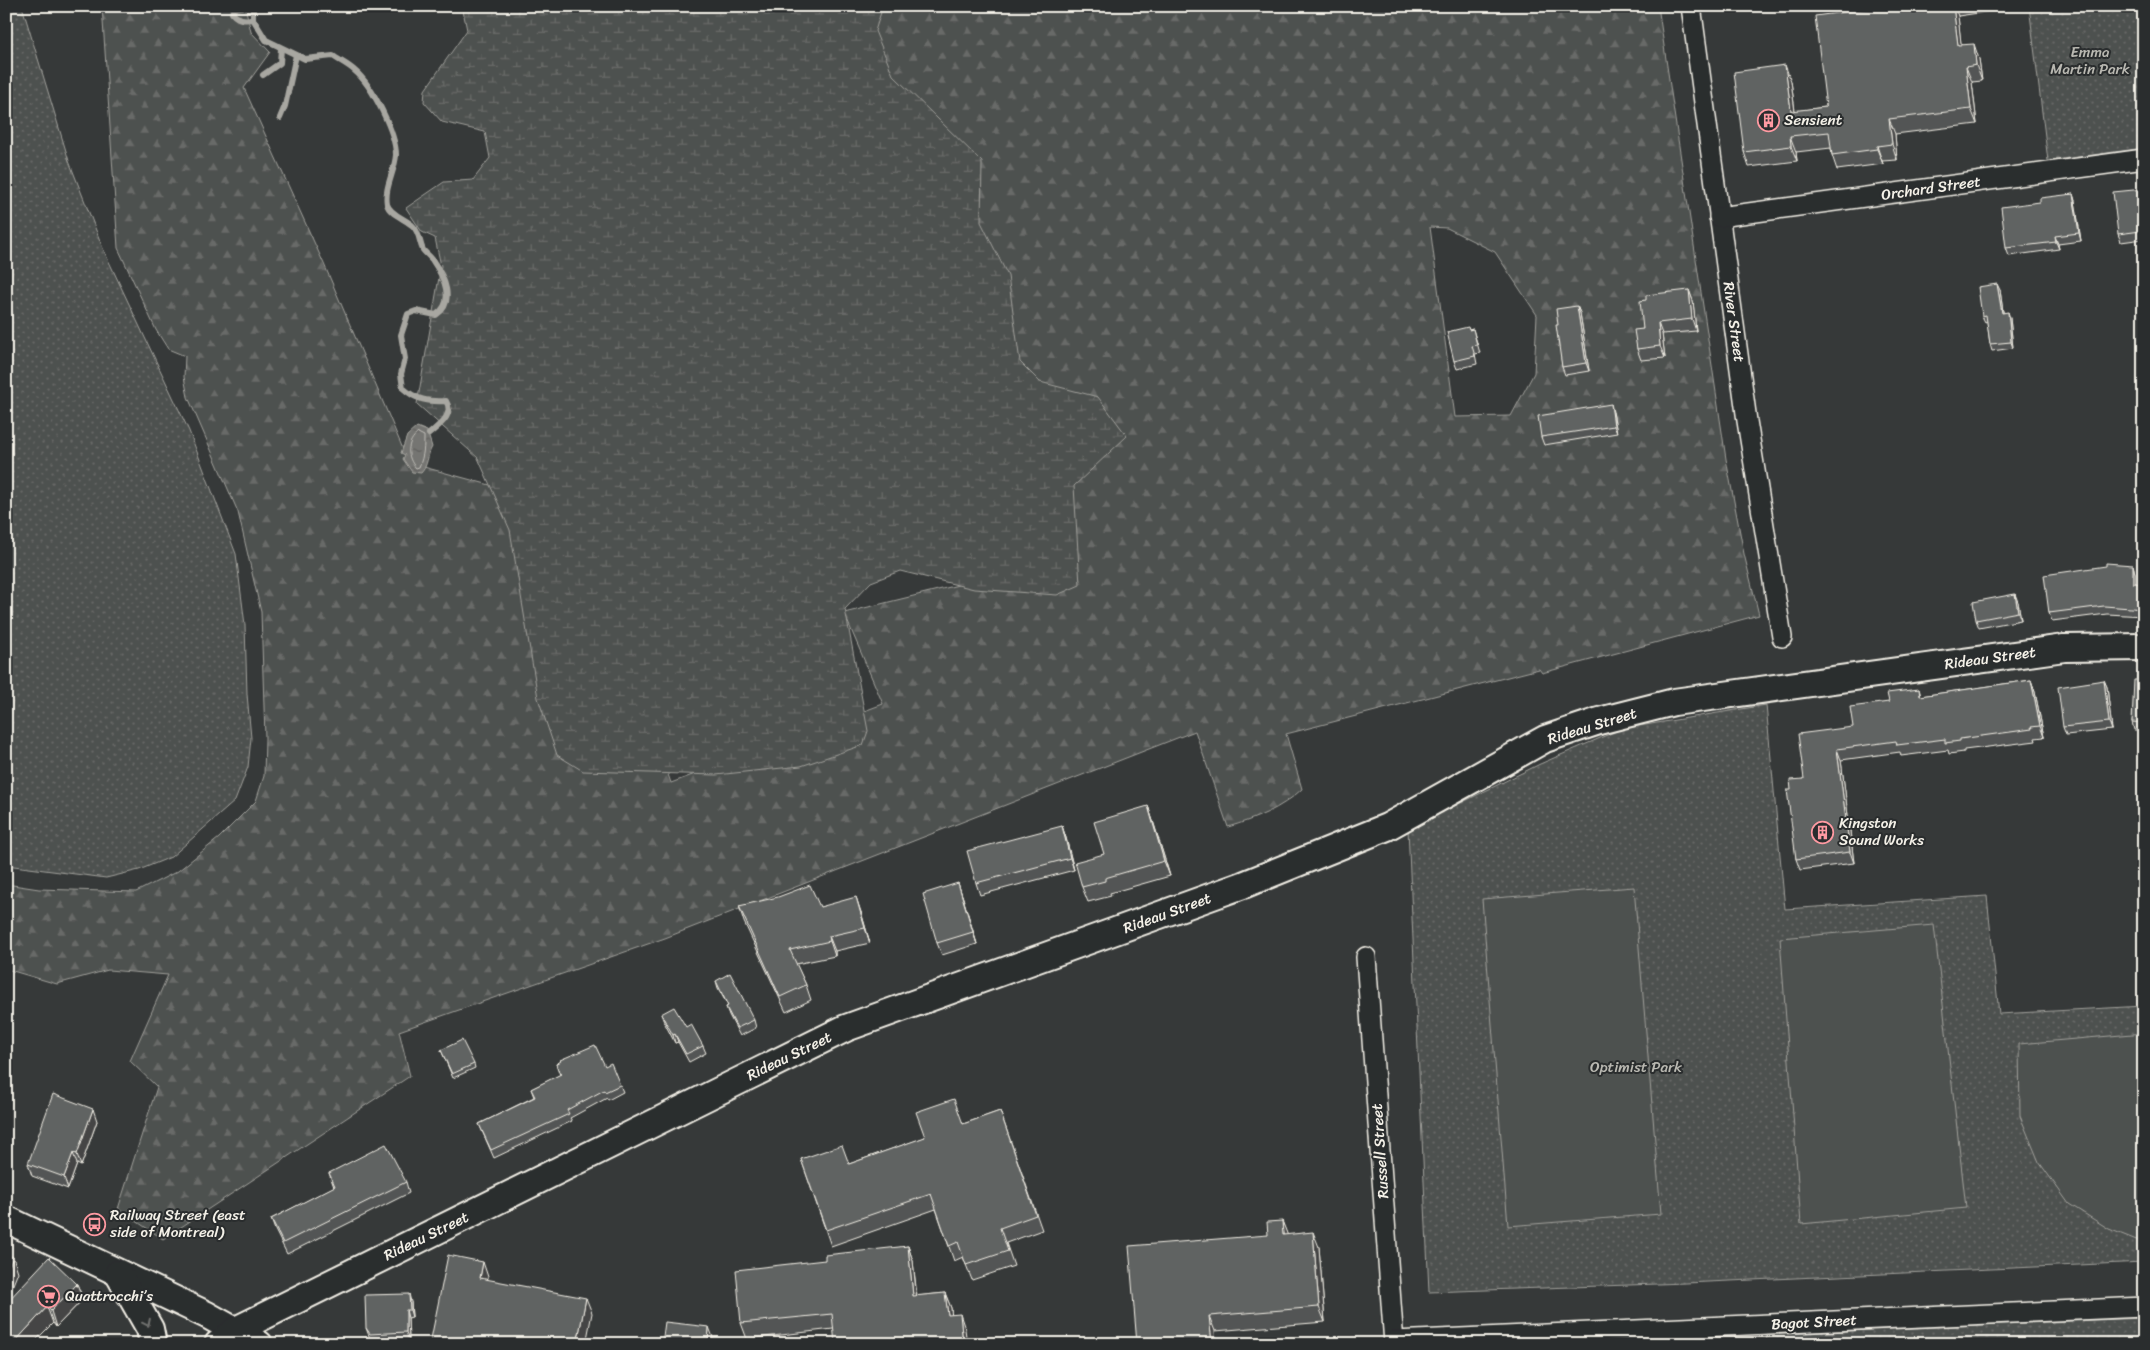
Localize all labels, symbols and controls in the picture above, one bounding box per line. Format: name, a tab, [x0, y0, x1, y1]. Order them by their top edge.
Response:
park label: Emma Martin Park	[2050, 39, 2130, 82]
place label: Sensient	[1784, 107, 1843, 133]
building icon: Sensient	[1756, 108, 1780, 132]
street label: Orchard Street	[1880, 168, 1983, 208]
street label: River Street	[1715, 280, 1753, 364]
street label: Rideau Street	[1943, 639, 2038, 677]
street label: Rideau Street	[1544, 700, 1640, 752]
place label: Kingston Sound Works	[1839, 810, 1924, 853]
building icon: Kingston Sound Works	[1811, 820, 1835, 844]
street label: Rideau Street	[1119, 885, 1215, 941]
street label: Rideau Street	[742, 1024, 836, 1088]
park label: Optimist Park	[1590, 1054, 1683, 1080]
street label: Russell Street	[1364, 1102, 1396, 1199]
place label: Railway Street (east side of Montreal)	[109, 1202, 246, 1245]
street label: Rideau Street	[379, 1204, 473, 1268]
bus stop icon: Railway Street (east side of Montreal)	[82, 1212, 106, 1236]
place label: Quattrocchi’s	[65, 1283, 153, 1309]
supermarket icon: Quattrocchi’s	[37, 1284, 61, 1308]
street label: Bagot Street	[1770, 1307, 1858, 1337]
one-way arrow	[140, 1317, 150, 1326]

